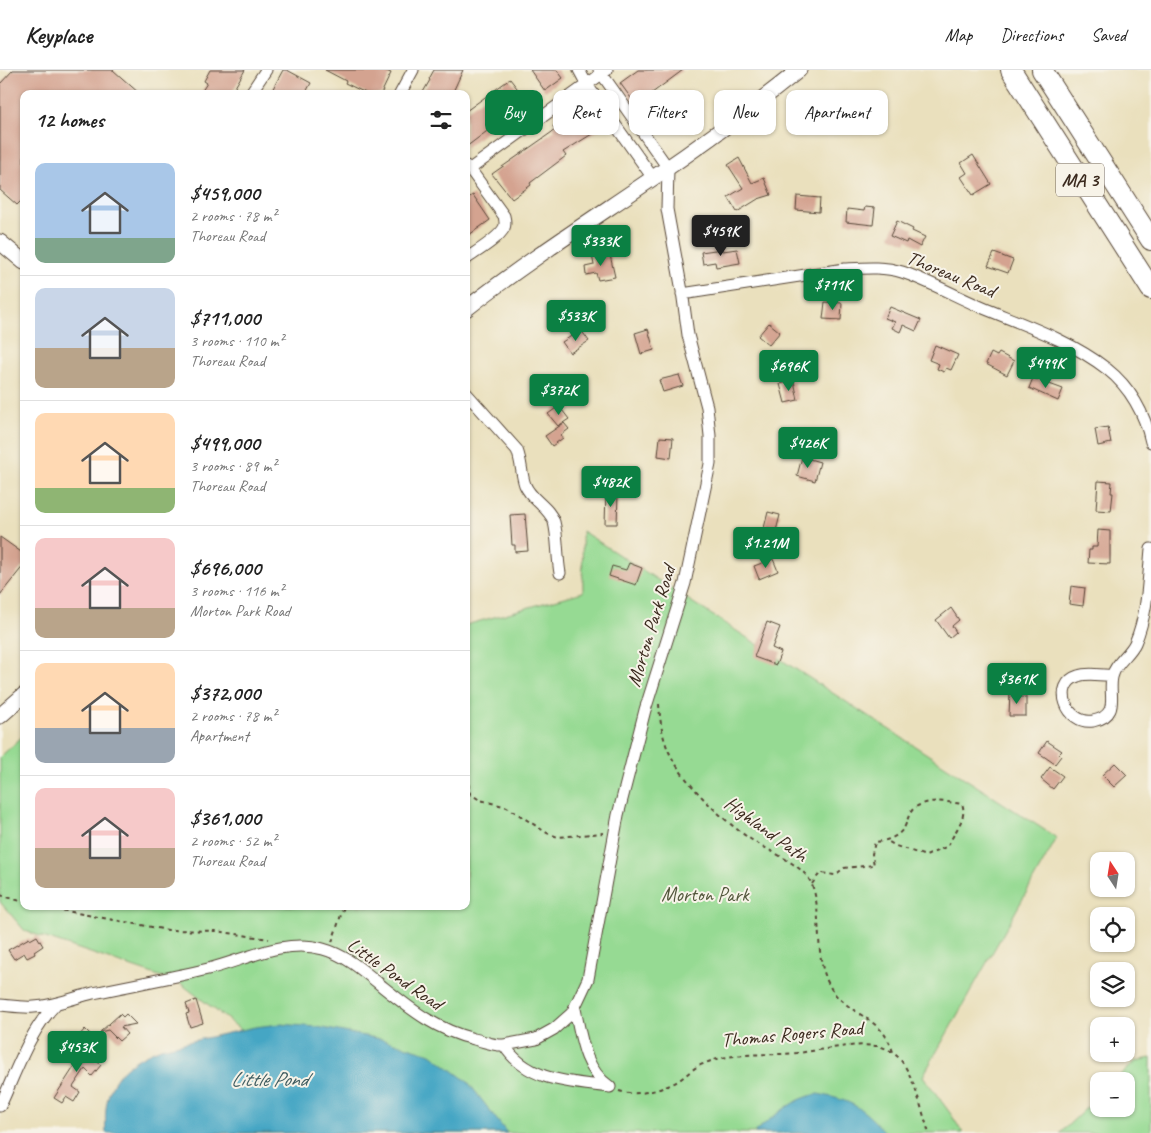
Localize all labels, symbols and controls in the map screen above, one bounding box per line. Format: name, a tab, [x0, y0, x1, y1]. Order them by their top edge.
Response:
text: Keyplace	[25, 20, 92, 50]
text: Map	[945, 24, 972, 46]
text: Directions	[1000, 24, 1063, 46]
text: Saved	[1091, 24, 1126, 46]
chip: Buy	[485, 90, 543, 135]
chip: Rent	[553, 90, 619, 135]
chip: Filters	[629, 90, 704, 135]
chip: New	[714, 90, 776, 135]
chip: Apartment	[786, 90, 888, 135]
icon: filters	[427, 106, 455, 134]
text: 12 homes	[35, 107, 104, 133]
road number: MA 3	[1056, 164, 1104, 196]
text: $459,000	[190, 180, 260, 206]
icon: home	[75, 183, 135, 243]
text: 2 rooms · 78 m²	[190, 206, 276, 226]
pin: $459K	[686, 214, 756, 257]
text: $459K	[703, 221, 739, 241]
pin: $333K	[566, 224, 636, 267]
text: Thoreau Road	[190, 226, 265, 246]
text: $333K	[583, 231, 619, 251]
street label: Thoreau Road	[903, 245, 1002, 304]
pin: $711K	[798, 268, 868, 311]
text: $711K	[815, 275, 851, 295]
pin: $533K	[541, 300, 611, 342]
text: $711,000	[190, 305, 260, 331]
text: $533K	[558, 306, 594, 326]
icon: home	[75, 308, 135, 368]
text: 3 rooms · 110 m²	[190, 331, 284, 351]
pin: $499K	[1011, 346, 1081, 389]
pin: $696K	[754, 350, 824, 392]
text: Thoreau Road	[190, 351, 265, 371]
text: $499K	[1028, 353, 1064, 373]
text: $696K	[770, 356, 808, 376]
pin: $372K	[524, 374, 594, 416]
text: $372K	[541, 380, 577, 400]
pin: $426K	[773, 426, 843, 469]
text: $499,000	[190, 430, 260, 456]
icon: home	[75, 433, 135, 493]
text: $426K	[789, 433, 827, 453]
text: 3 rooms · 89 m²	[190, 456, 276, 476]
pin: $482K	[576, 466, 646, 508]
text: $482K	[593, 472, 629, 492]
text: Thoreau Road	[190, 476, 265, 496]
pin: $1.21M	[725, 526, 807, 569]
text: $1.21M	[744, 533, 788, 553]
text: $696,000	[190, 555, 261, 581]
icon: home	[75, 558, 135, 618]
street label: Morton Park Road	[621, 560, 682, 689]
text: 3 rooms · 116 m²	[190, 581, 284, 601]
text: Morton Park Road	[190, 601, 290, 621]
pin: $361K	[982, 662, 1052, 705]
text: $361K	[998, 669, 1036, 689]
text: $372,000	[190, 680, 260, 706]
icon: home	[75, 683, 135, 743]
text: 2 rooms · 78 m²	[190, 706, 276, 726]
text: Apartment	[190, 726, 249, 746]
street label: Highland Path	[719, 790, 814, 869]
text: $361,000	[190, 805, 261, 831]
icon: home	[75, 808, 135, 868]
text: 2 rooms · 52 m²	[190, 831, 276, 851]
text: Thoreau Road	[190, 851, 265, 871]
north arrow	[1090, 852, 1135, 898]
map controls	[1090, 852, 1135, 1117]
park label: Morton Park	[661, 882, 750, 907]
button: locate	[1090, 907, 1135, 952]
street label: Little Pond Road	[342, 932, 450, 1018]
button: layers	[1090, 962, 1135, 1007]
street label: Thomas Rogers Road	[720, 1015, 867, 1053]
button: +	[1090, 1017, 1135, 1062]
pin: $453K	[42, 1030, 112, 1073]
text: $453K	[59, 1037, 95, 1057]
water label: Little Pond	[231, 1066, 314, 1092]
button: −	[1090, 1072, 1135, 1117]

